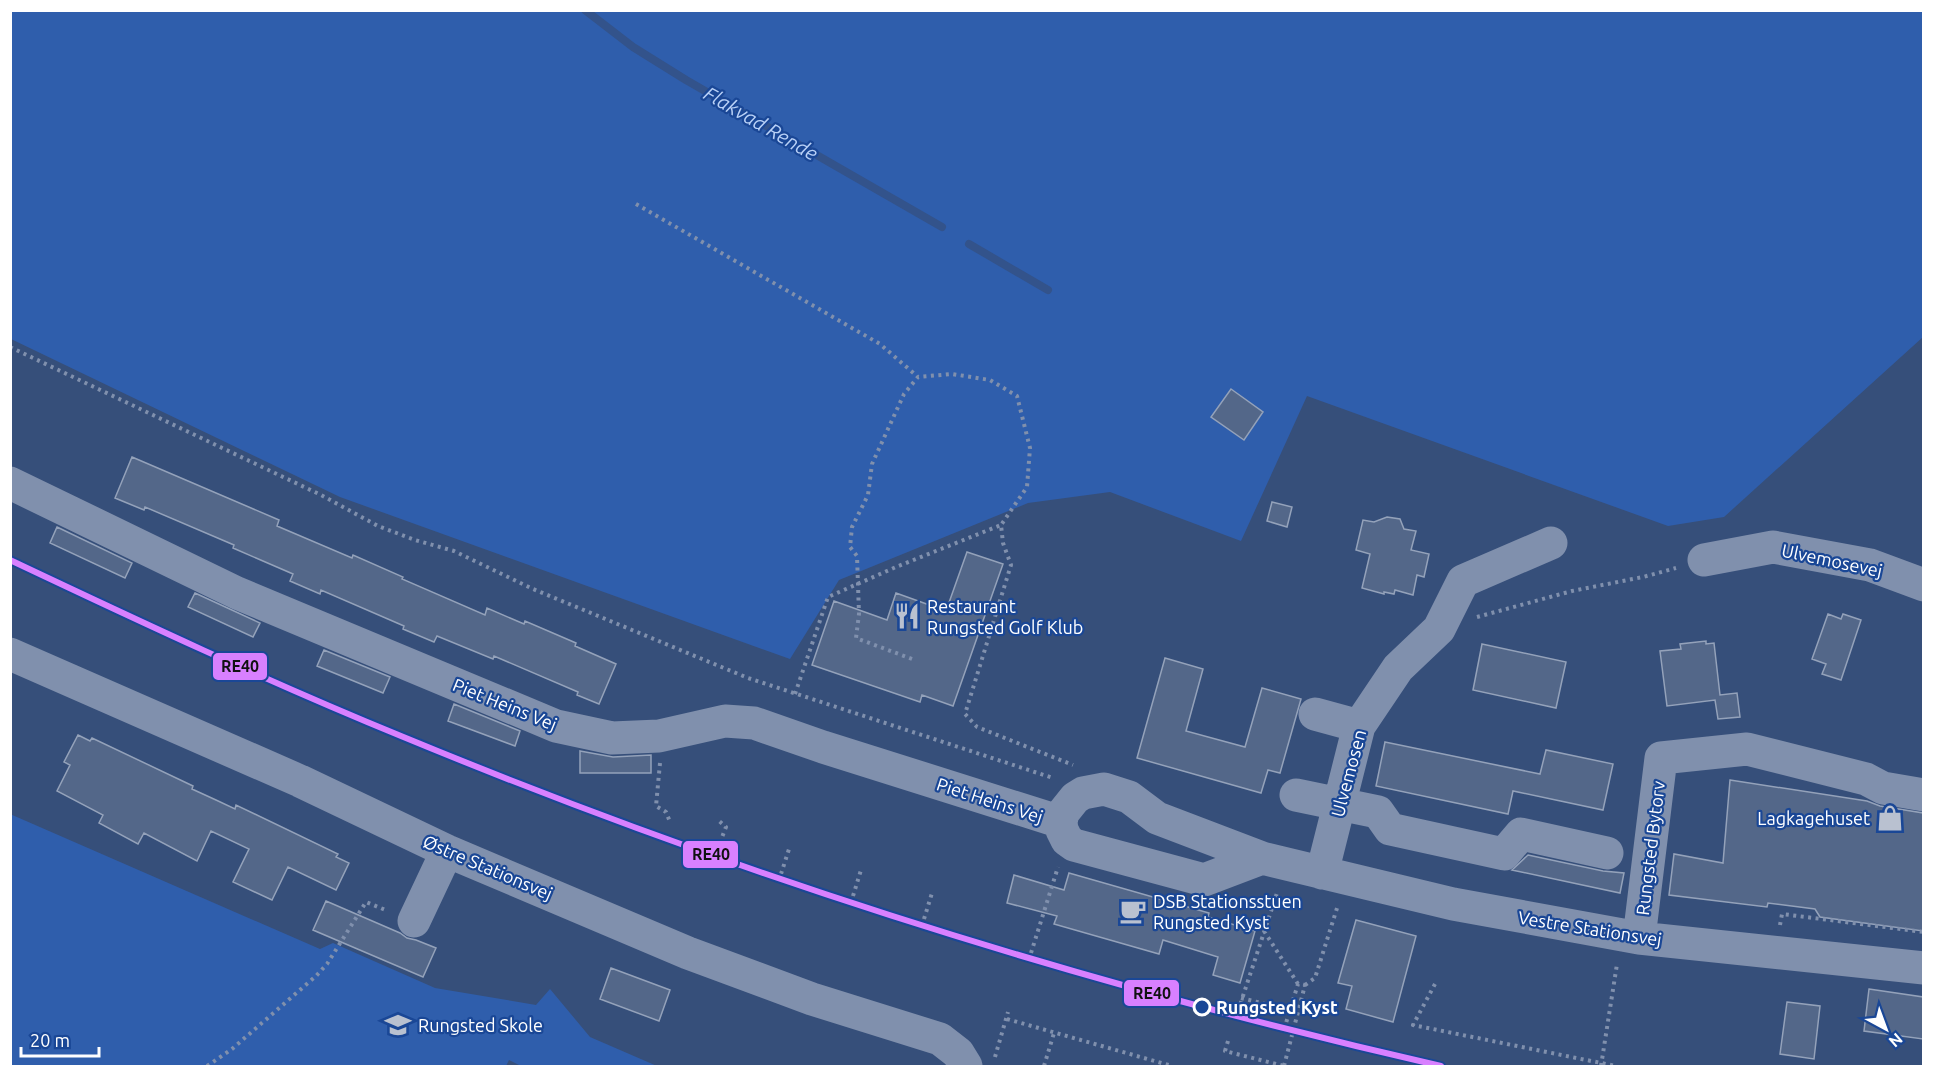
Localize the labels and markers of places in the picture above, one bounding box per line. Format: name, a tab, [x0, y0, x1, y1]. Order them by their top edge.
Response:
place label: Restaurant Rungsted Golf Klub	[927, 596, 1083, 637]
restaurant icon: Restaurant Rungsted Golf Klub	[892, 601, 922, 631]
shop icon: Lagkagehuset	[1875, 803, 1905, 833]
place label: Lagkagehuset	[1757, 808, 1870, 828]
place label: DSB Stationsstuen Rungsted Kyst	[1153, 891, 1302, 932]
cafe icon: DSB Stationsstuen Rungsted Kyst	[1118, 896, 1148, 926]
place label: Rungsted Kyst	[1216, 997, 1338, 1017]
marker: Rungsted Kyst	[1193, 998, 1211, 1016]
school or university icon: Rungsted Skole	[383, 1010, 413, 1040]
place label: Rungsted Skole	[418, 1015, 543, 1035]

